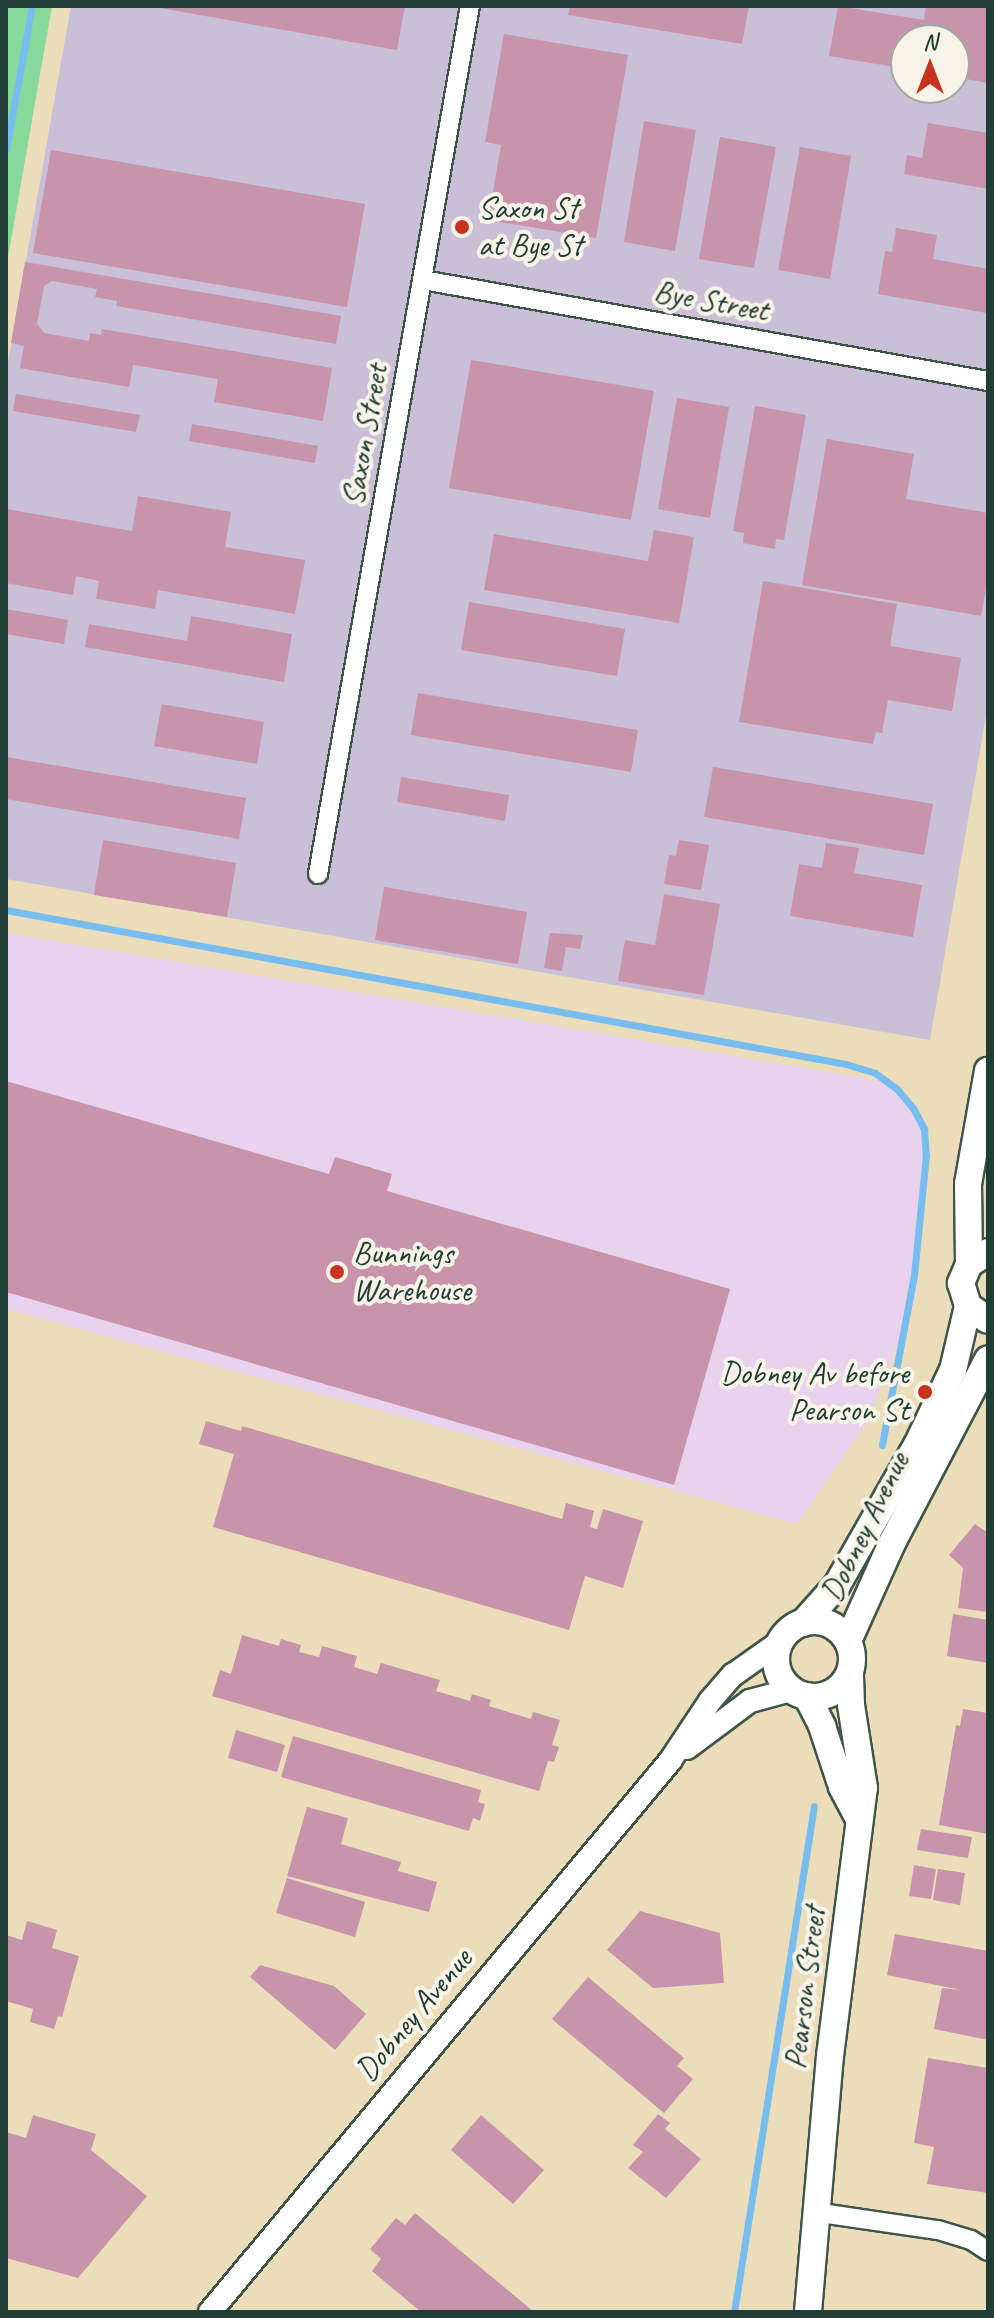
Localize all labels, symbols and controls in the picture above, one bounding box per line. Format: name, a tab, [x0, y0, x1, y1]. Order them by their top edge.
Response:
north arrow	[890, 24, 970, 104]
text: N	[923, 28, 937, 56]
place label: Saxon St at Bye St	[478, 190, 583, 265]
marker: Saxon St at Bye St	[453, 218, 471, 236]
street label: Bye Street	[651, 272, 771, 330]
street label: Saxon Street	[334, 361, 396, 509]
place label: Bunnings Warehouse	[353, 1235, 471, 1310]
marker: Bunnings Warehouse	[328, 1263, 346, 1281]
place label: Dobney Av before Pearson St	[720, 1355, 909, 1430]
marker: Dobney Av before Pearson St	[916, 1383, 934, 1401]
street label: Dobney Avenue	[812, 1446, 918, 1608]
street label: Pearson Street	[776, 1905, 834, 2071]
street label: Dobney Avenue	[348, 1941, 480, 2089]

